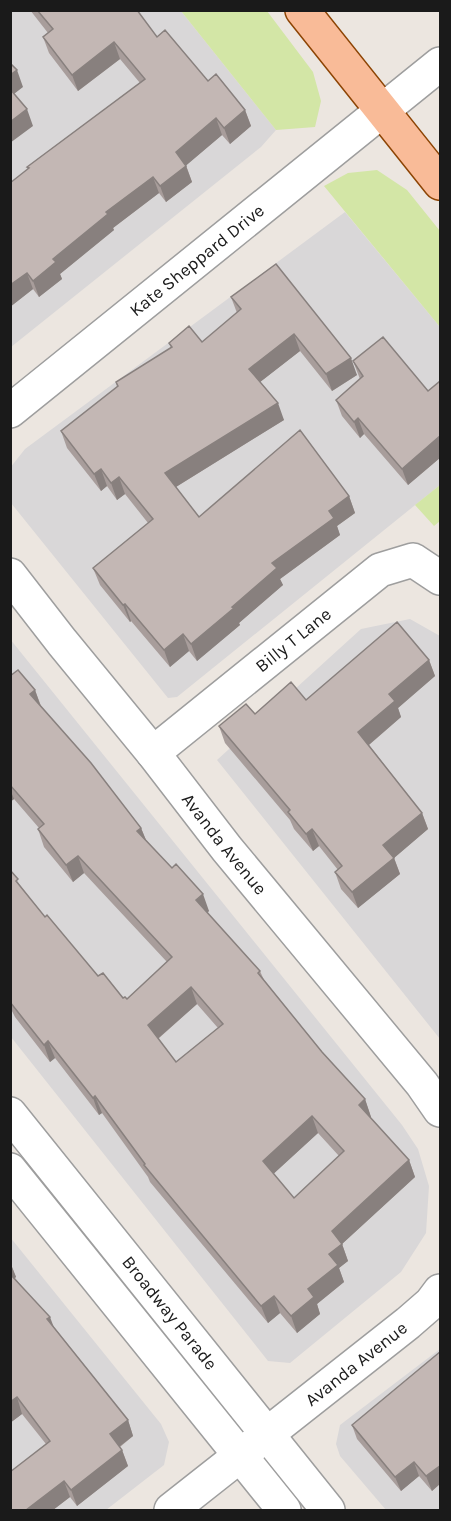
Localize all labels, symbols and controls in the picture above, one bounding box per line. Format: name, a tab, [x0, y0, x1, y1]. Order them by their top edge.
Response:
street label: Kate Sheppard Drive	[125, 199, 269, 321]
street label: Billy T Lane	[251, 603, 335, 677]
street label: Avanda Avenue	[177, 789, 271, 899]
street label: Broadway Parade	[117, 1251, 222, 1374]
street label: Avanda Avenue	[301, 1317, 412, 1411]

